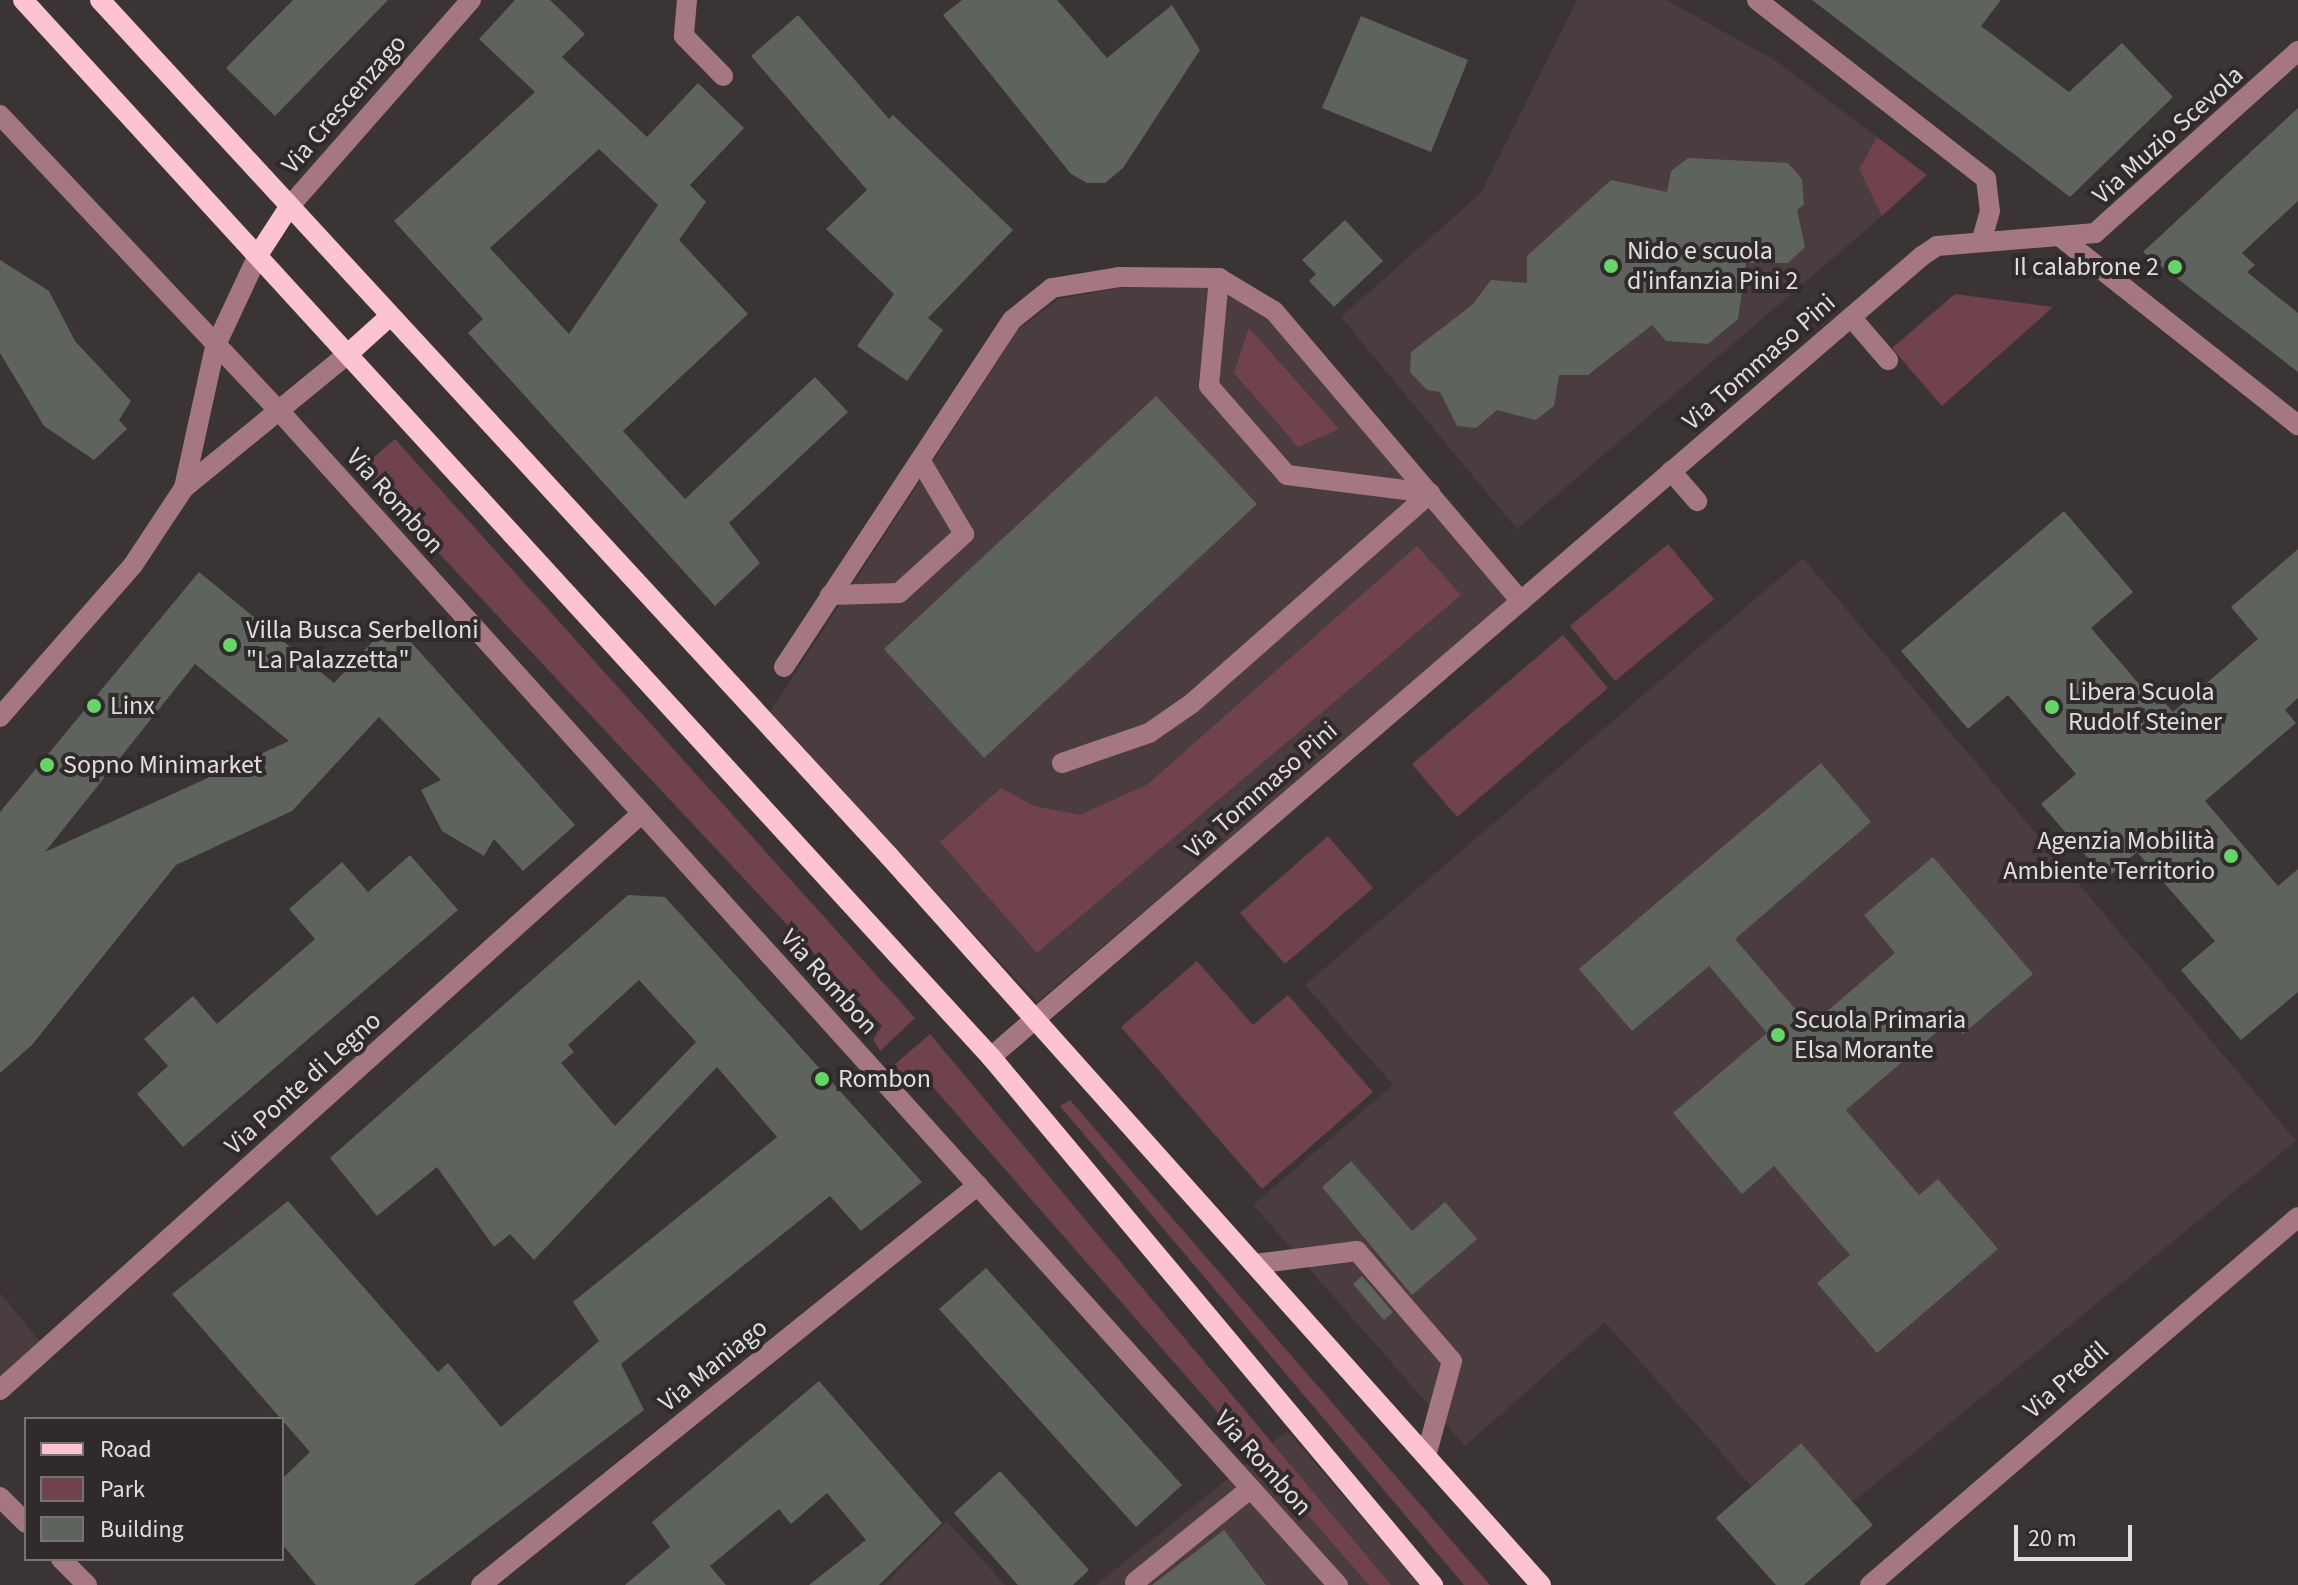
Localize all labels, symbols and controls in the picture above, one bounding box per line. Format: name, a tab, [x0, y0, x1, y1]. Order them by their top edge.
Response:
street label: Via Crescenzago	[275, 28, 413, 180]
street label: Via Muzio Scevola	[2086, 59, 2250, 211]
place label: Nido e scuola d'infanzia Pini 2	[1627, 235, 1799, 296]
place label: Il calabrone 2	[2013, 251, 2159, 283]
marker: Nido e scuola d'infanzia Pini 2	[1602, 257, 1620, 275]
marker: Il calabrone 2	[2166, 258, 2184, 276]
street label: Via Tommaso Pini	[1676, 287, 1842, 437]
street label: Via Rombon	[340, 442, 450, 560]
place label: Villa Busca Serbelloni "La Palazzetta"	[246, 614, 479, 676]
marker: Villa Busca Serbelloni "La Palazzetta"	[221, 636, 239, 654]
place label: Libera Scuola Rudolf Steiner	[2068, 676, 2222, 738]
place label: Linx	[110, 690, 155, 722]
marker: Linx	[85, 697, 103, 715]
marker: Libera Scuola Rudolf Steiner	[2043, 698, 2061, 716]
street label: Via Tommaso Pini	[1178, 715, 1344, 865]
place label: Sopno Minimarket	[63, 749, 262, 781]
marker: Sopno Minimarket	[38, 756, 56, 774]
place label: Agenzia Mobilità Ambiente Territorio	[2003, 825, 2215, 886]
marker: Agenzia Mobilità Ambiente Territorio	[2222, 847, 2240, 865]
street label: Via Rombon	[774, 923, 884, 1041]
place label: Scuola Primaria Elsa Morante	[1794, 1004, 1966, 1066]
street label: Via Ponte di Legno	[218, 1005, 388, 1161]
marker: Scuola Primaria Elsa Morante	[1769, 1026, 1787, 1044]
place label: Rombon	[838, 1063, 931, 1095]
marker: Rombon	[813, 1070, 831, 1088]
street label: Via Maniago	[652, 1312, 774, 1418]
street label: Via Predil	[2017, 1335, 2115, 1425]
street label: Via Rombon	[1208, 1404, 1318, 1522]
legend	[24, 1417, 284, 1561]
text: Road	[100, 1432, 152, 1467]
text: Park	[100, 1472, 145, 1507]
scale bar	[2018, 1509, 2136, 1559]
text: Building	[100, 1512, 184, 1547]
text: 20 m	[2028, 1521, 2077, 1556]

